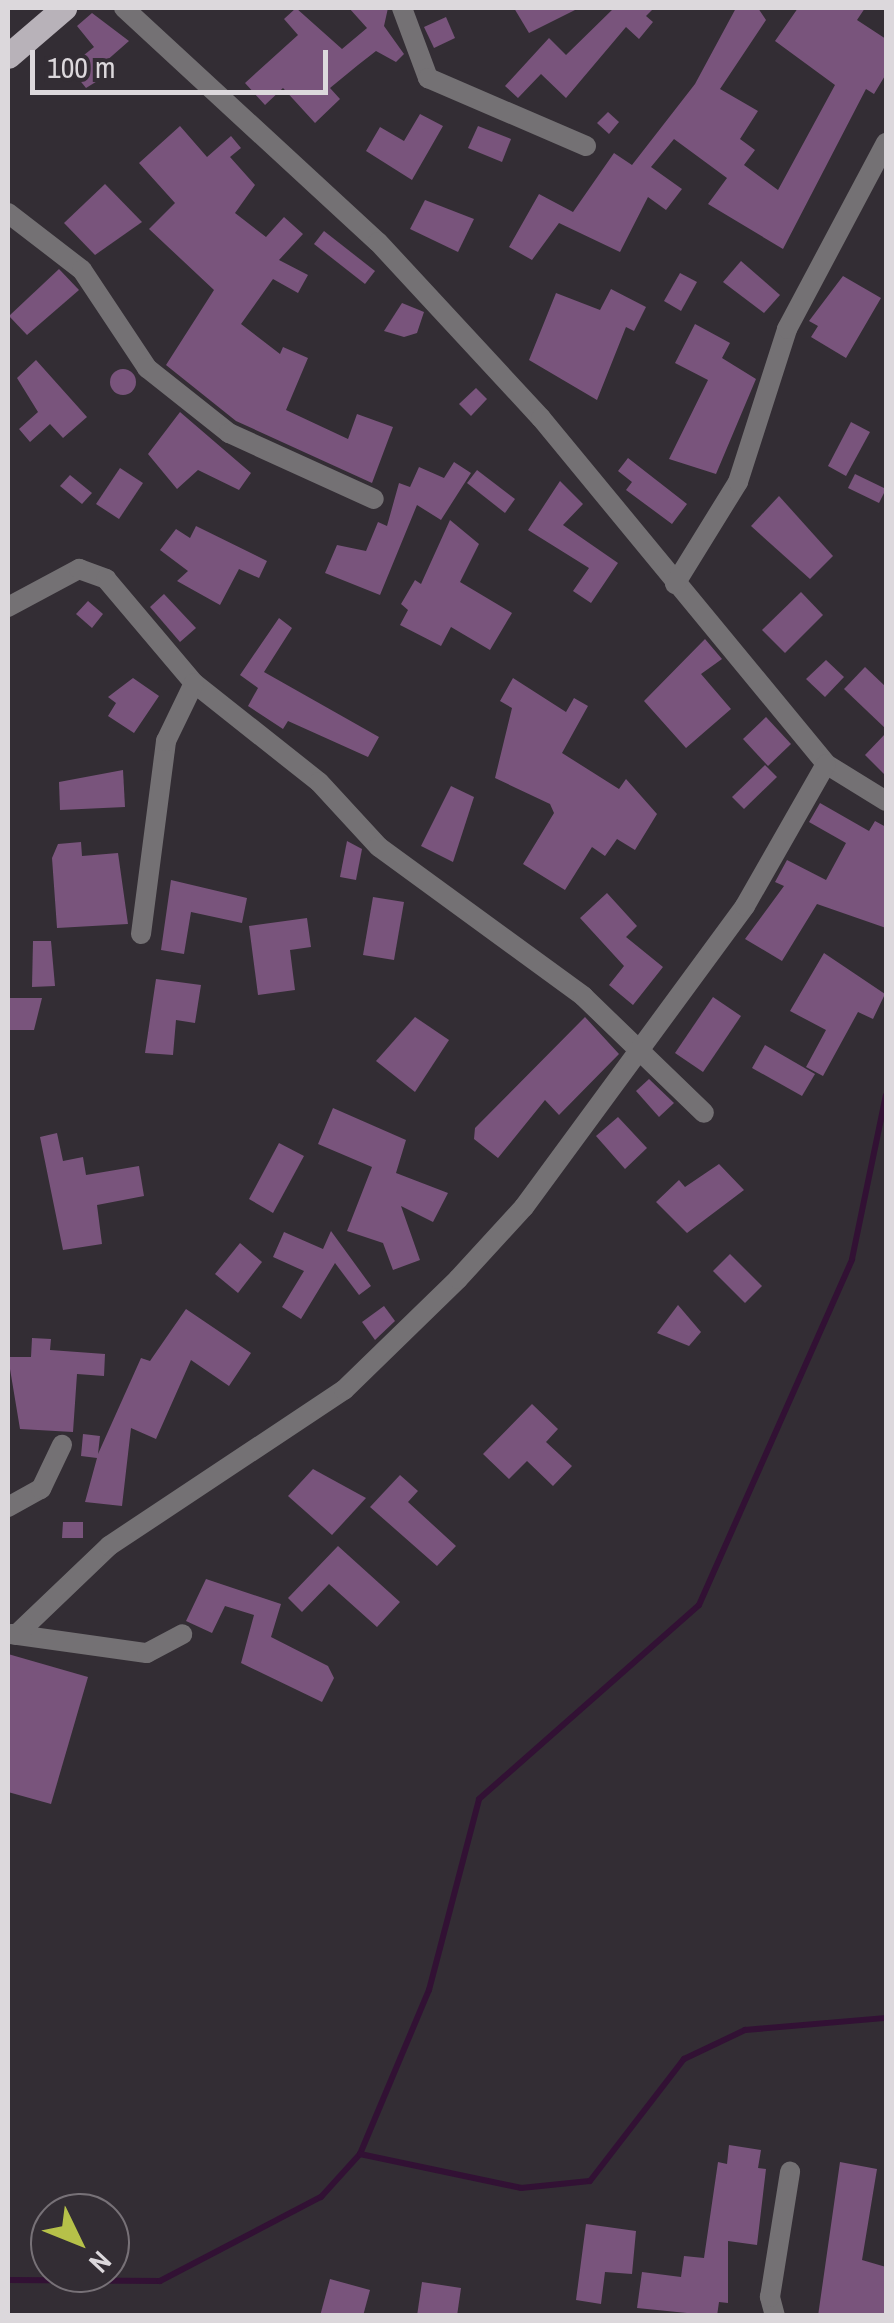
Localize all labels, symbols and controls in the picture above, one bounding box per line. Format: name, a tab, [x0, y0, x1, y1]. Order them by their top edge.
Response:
scale bar	[35, 30, 332, 92]
text: 100 m	[47, 47, 115, 87]
north arrow	[30, 2193, 130, 2293]
text: N	[81, 2243, 120, 2281]

